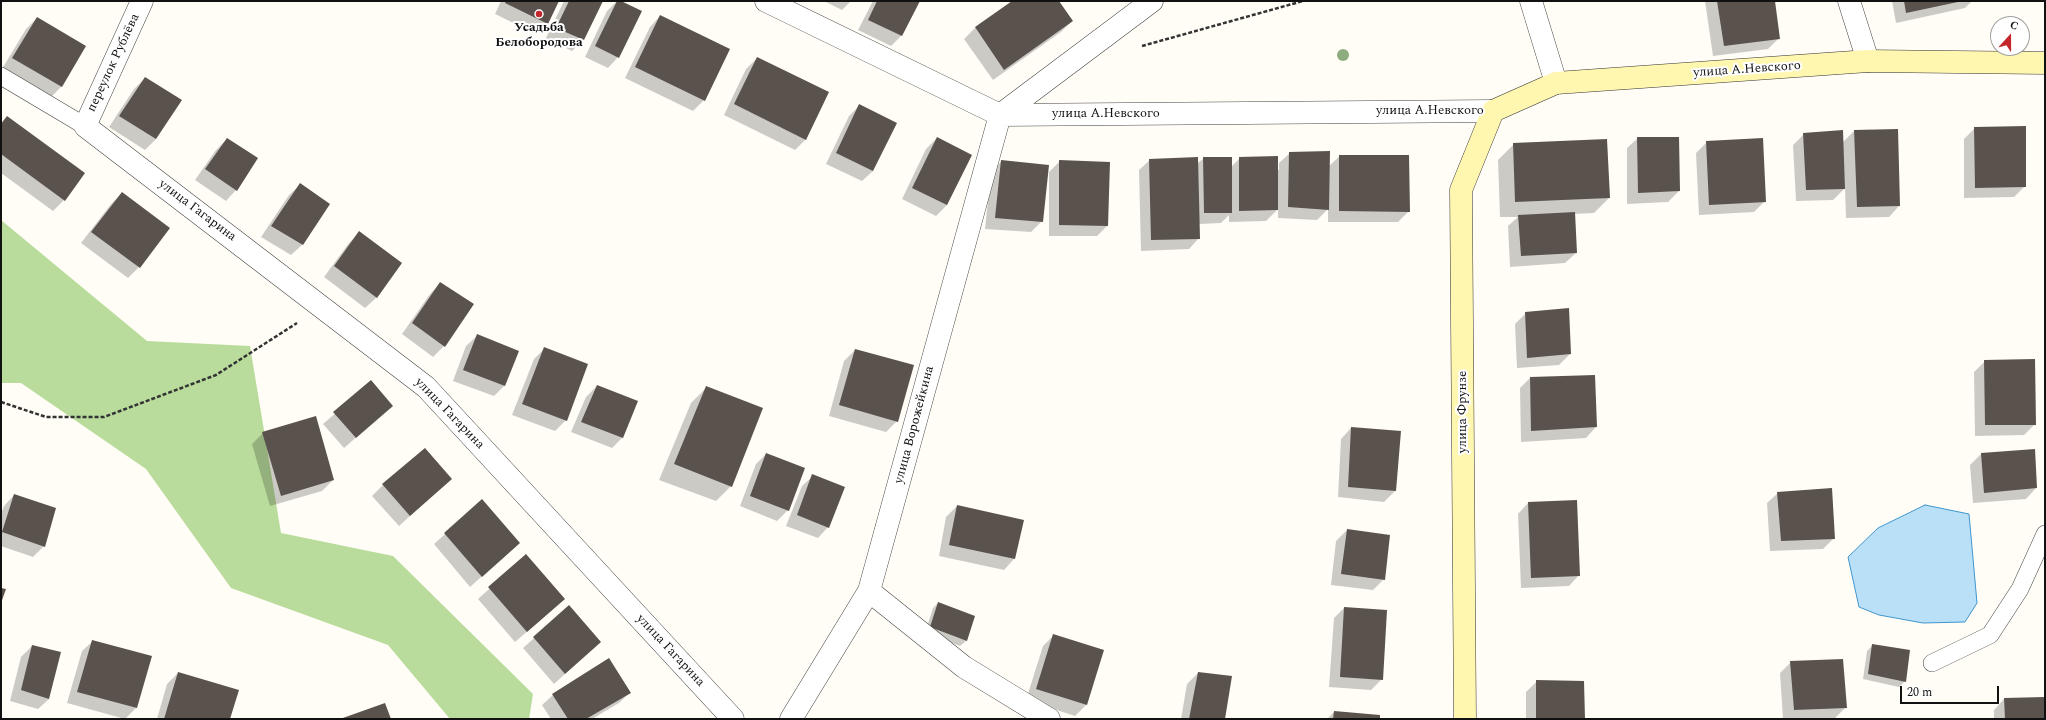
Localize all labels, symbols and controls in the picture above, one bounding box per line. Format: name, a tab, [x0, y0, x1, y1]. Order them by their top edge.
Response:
marker: Усадьба Белобородова	[534, 9, 544, 19]
street label: переулок Рублёва	[84, 11, 144, 115]
north arrow	[1990, 16, 2030, 56]
text: С	[2007, 16, 2021, 35]
place label: Усадьба Белобородова	[495, 20, 583, 51]
street label: улица А.Невского	[1693, 58, 1801, 82]
street label: улица А.Невского	[1376, 103, 1484, 119]
street label: улица А.Невского	[1052, 106, 1160, 122]
street label: улица Гагарина	[155, 177, 239, 245]
street label: улица Ворожейкина	[892, 364, 938, 486]
street label: улица Фрунзе	[1455, 371, 1471, 453]
street label: улица Гагарина	[411, 375, 487, 453]
street label: улица Гагарина	[633, 612, 707, 690]
scale bar	[1902, 678, 2001, 704]
text: 20 m	[1907, 683, 1932, 702]

